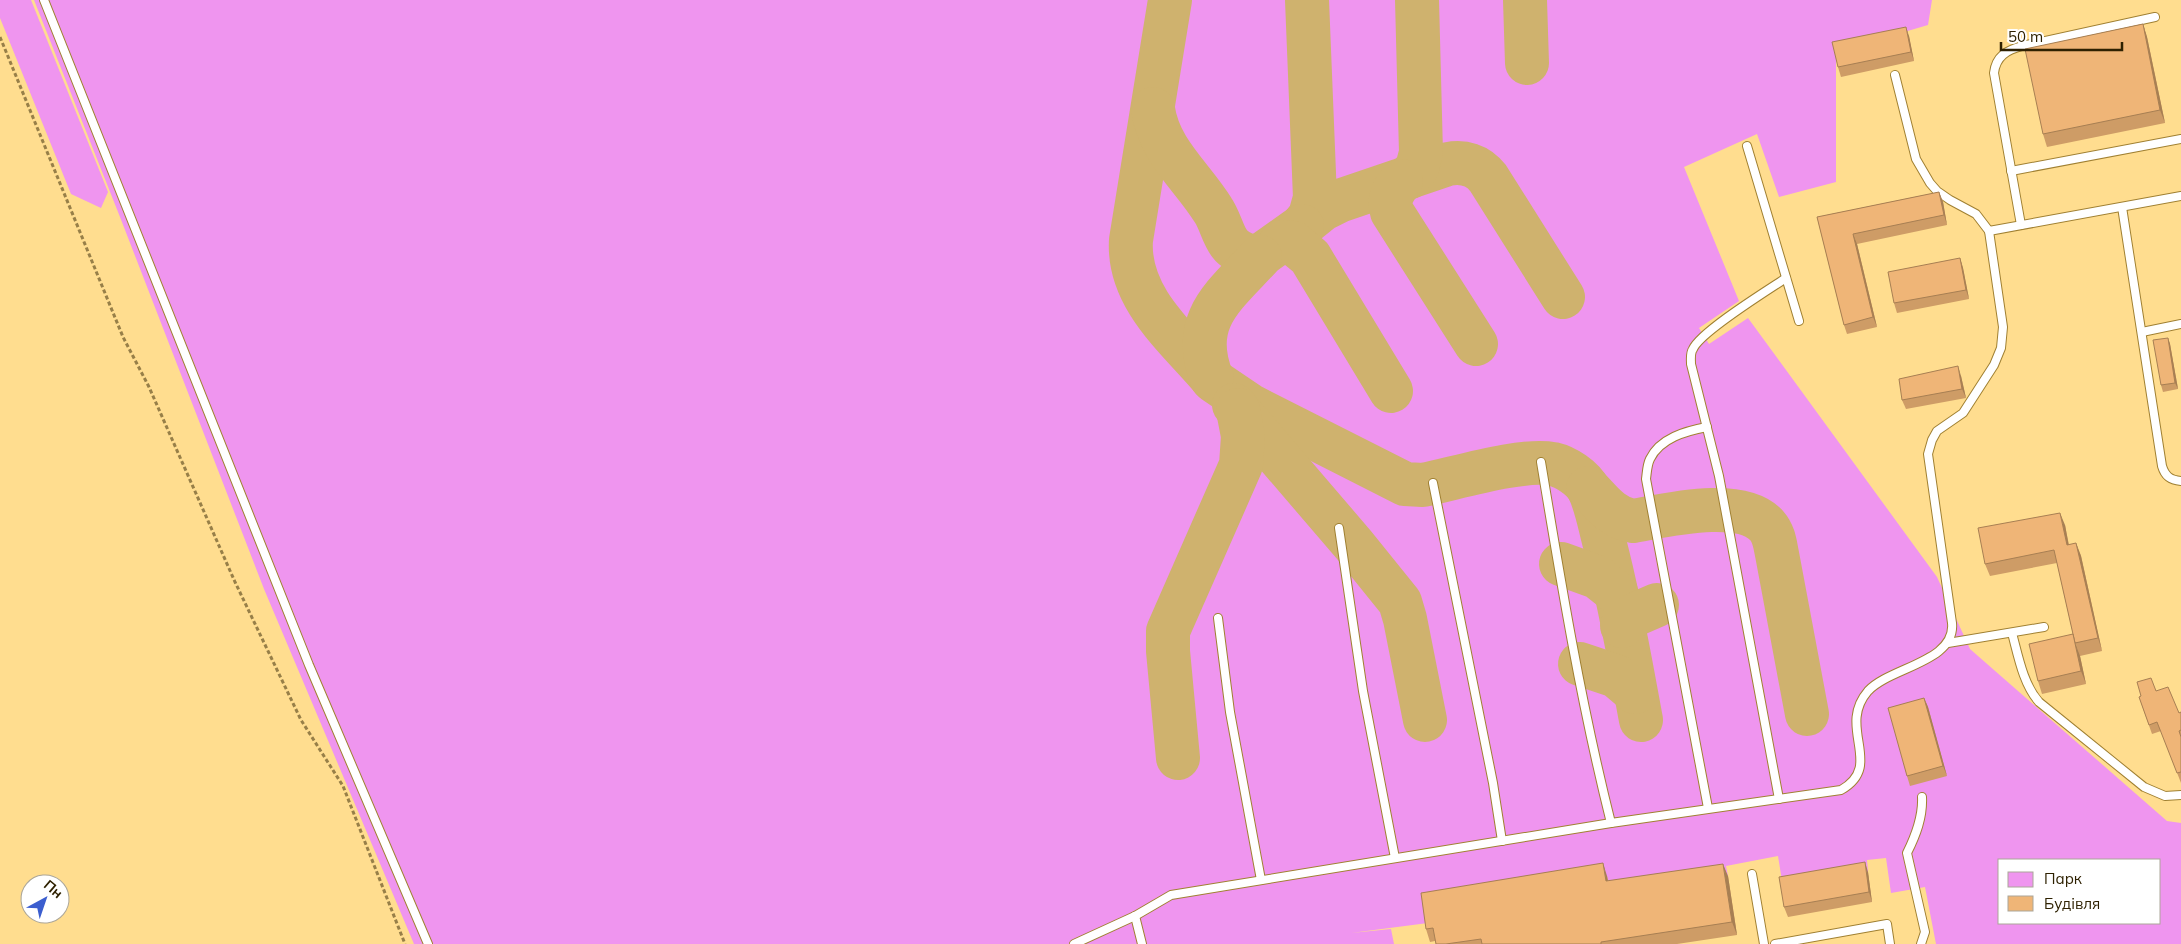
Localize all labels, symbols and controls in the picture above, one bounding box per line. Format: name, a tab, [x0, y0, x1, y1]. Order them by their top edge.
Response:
scale bar	[2001, 20, 2122, 52]
text: 50 m	[2008, 27, 2043, 46]
legend	[1998, 859, 2161, 924]
text: Парк	[2044, 869, 2083, 888]
north arrow	[20, 874, 70, 924]
text: Пн	[40, 876, 67, 902]
text: Будівля	[2044, 894, 2100, 913]

